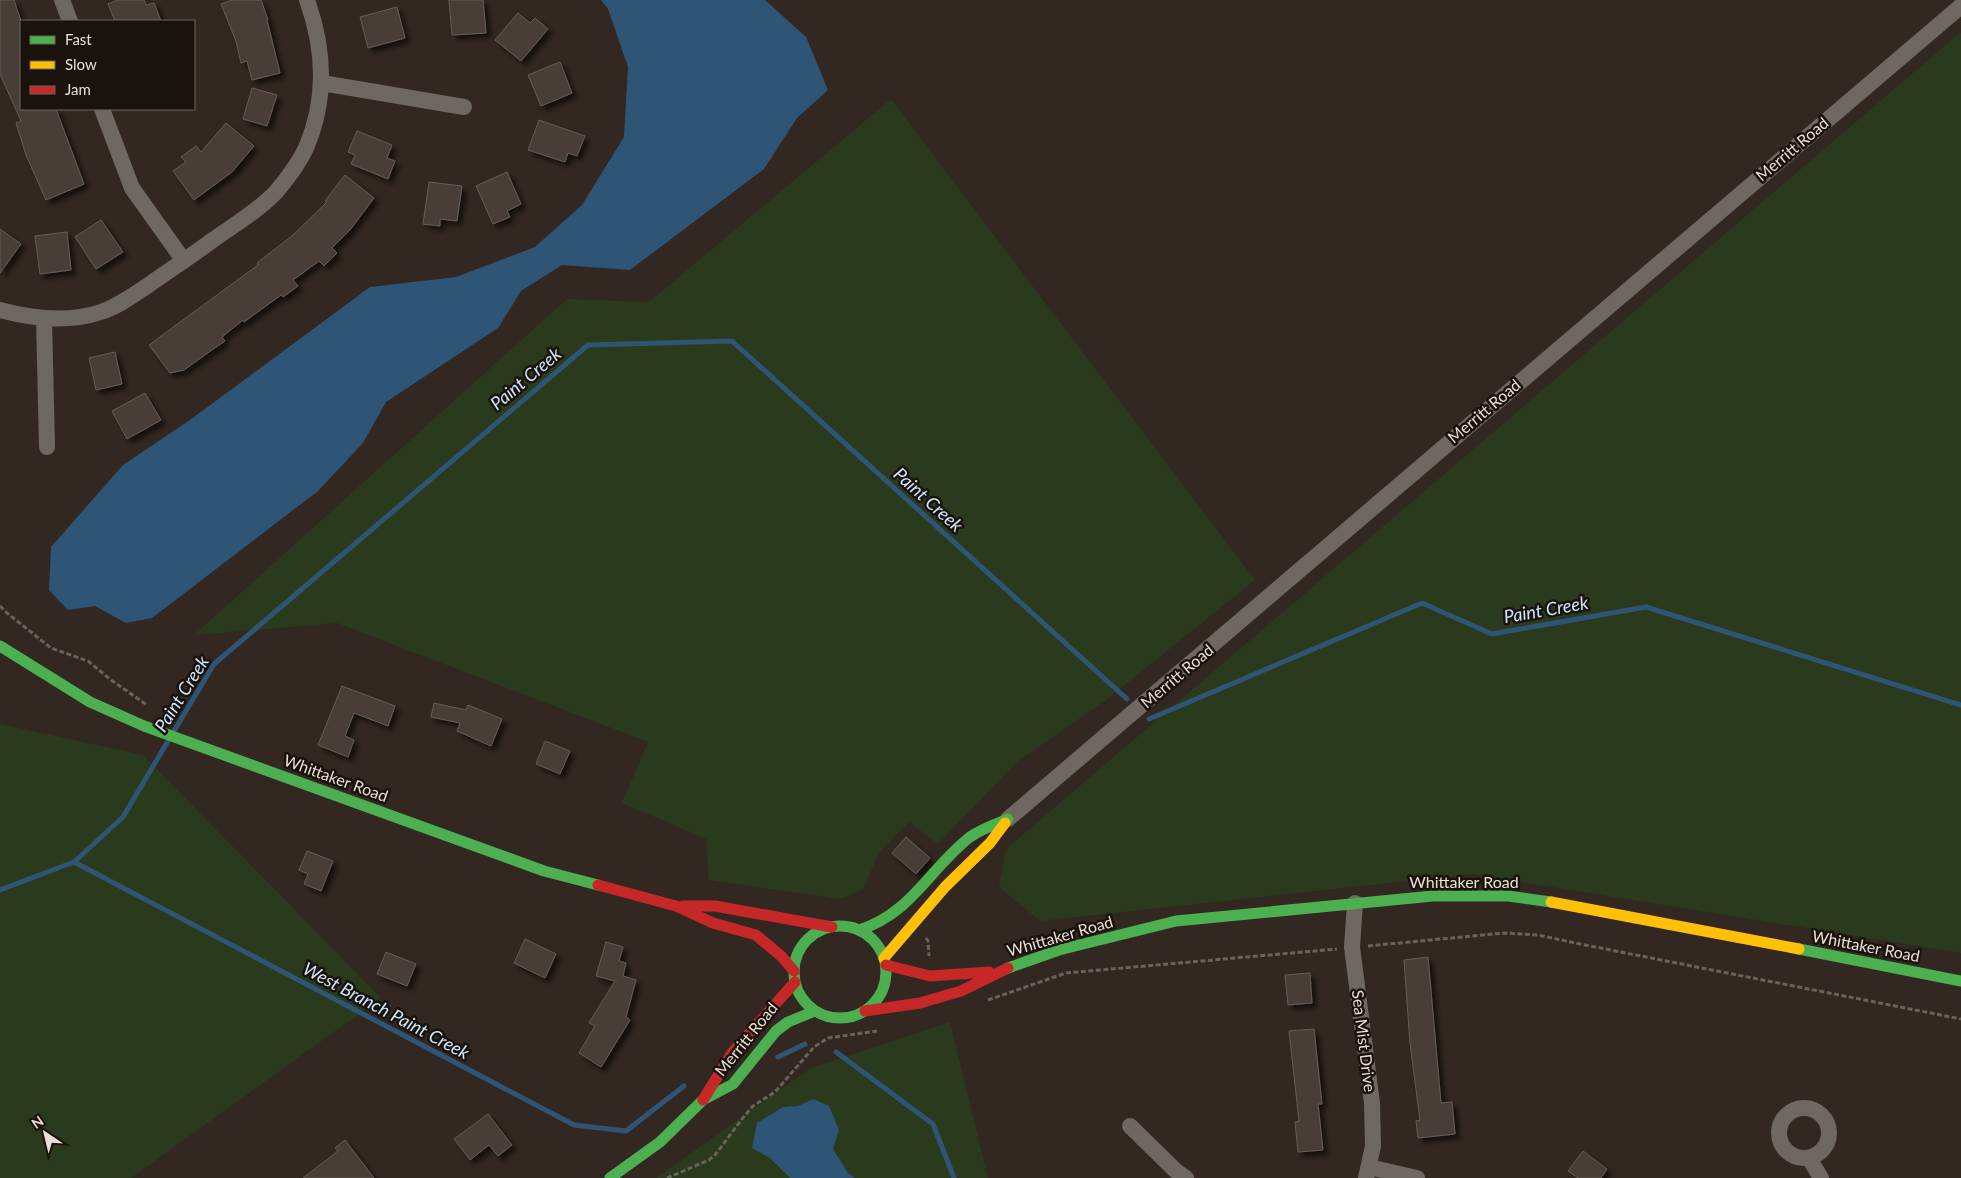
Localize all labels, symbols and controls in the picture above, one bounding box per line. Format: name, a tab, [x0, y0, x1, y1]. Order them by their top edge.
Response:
legend	[20, 20, 195, 110]
text: Fast	[65, 30, 92, 48]
text: Slow	[65, 55, 97, 73]
text: Jam	[65, 80, 91, 98]
street label: Merritt Road	[1751, 113, 1832, 185]
water label: Paint Creek	[486, 342, 566, 414]
street label: Merritt Road	[1443, 375, 1524, 447]
water label: Paint Creek	[890, 462, 968, 536]
water label: Paint Creek	[1502, 591, 1590, 627]
street label: Merritt Road	[1136, 640, 1217, 712]
water label: Paint Creek	[149, 651, 213, 736]
street label: Whittaker Road	[282, 750, 391, 805]
street label: Whittaker Road	[1409, 872, 1519, 891]
street label: Whittaker Road	[1005, 911, 1115, 960]
street label: Whittaker Road	[1811, 926, 1922, 965]
water label: West Branch Paint Creek	[300, 957, 474, 1064]
street label: Sea Mist Drive	[1349, 989, 1380, 1093]
street label: Merritt Road	[710, 998, 781, 1079]
north arrow	[20, 1108, 70, 1158]
text: N	[28, 1112, 47, 1132]

